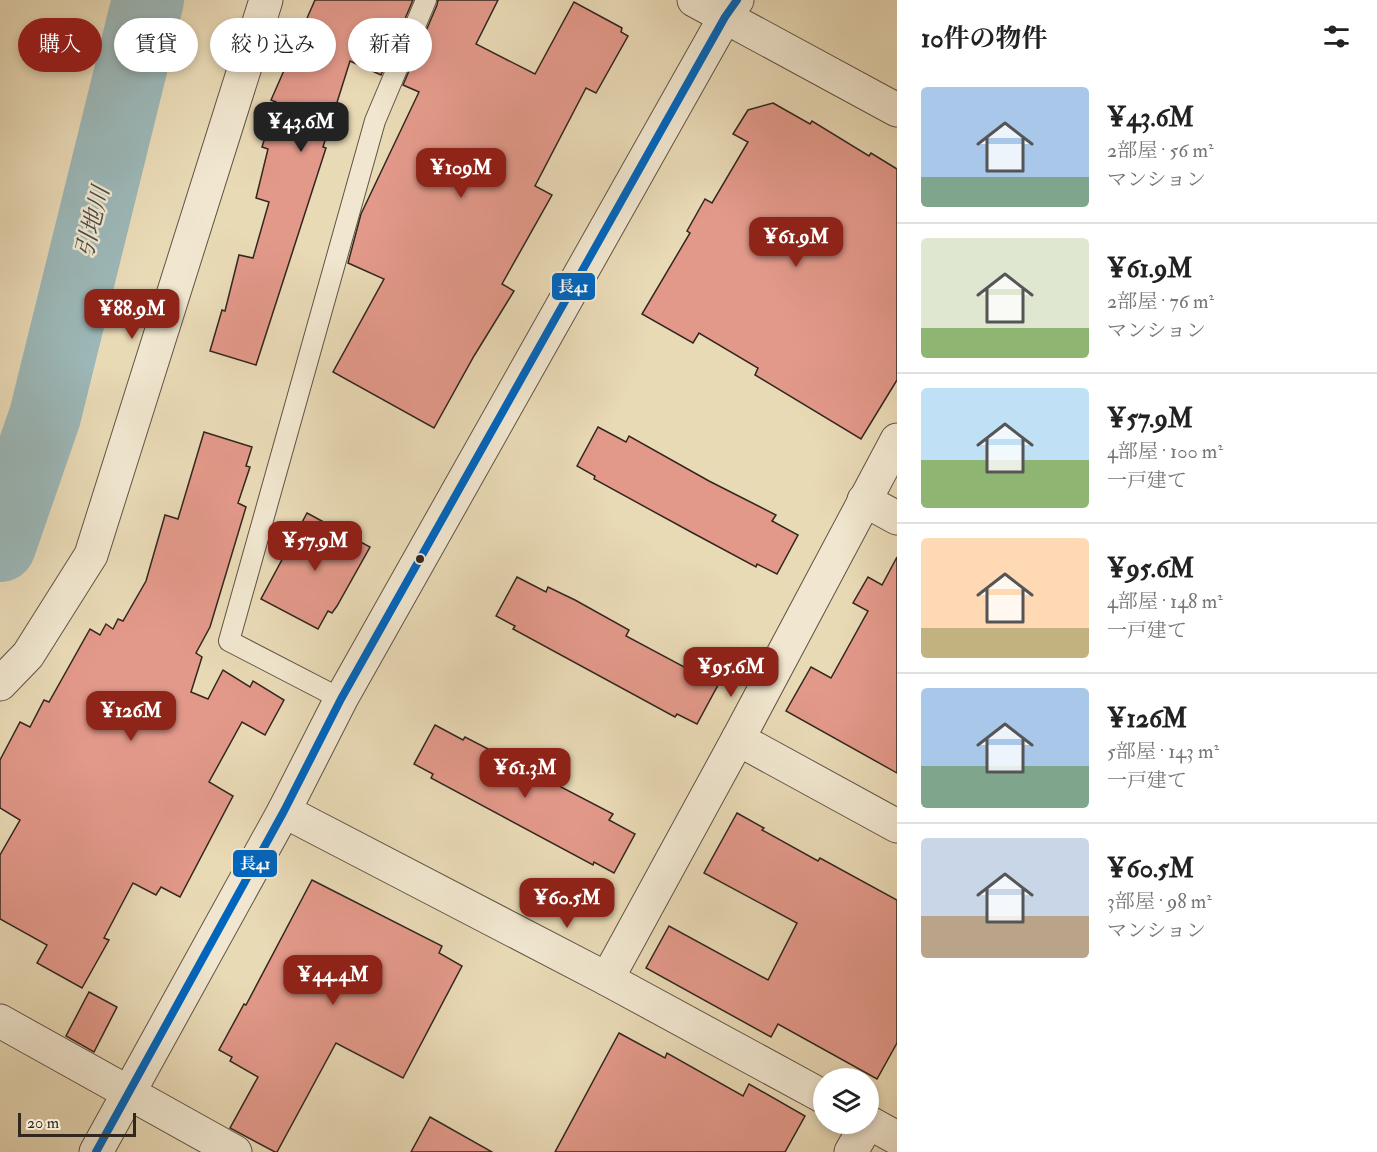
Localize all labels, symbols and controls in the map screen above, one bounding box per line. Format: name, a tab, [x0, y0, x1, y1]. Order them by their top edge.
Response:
chip: 購入	[18, 18, 102, 72]
chip: 賃貸	[114, 18, 198, 72]
chip: 絞り込み	[210, 18, 336, 72]
chip: 新着	[348, 18, 432, 72]
icon: filters	[1320, 20, 1353, 53]
text: 10件の物件	[921, 23, 1047, 55]
pin: ¥43.6M	[252, 102, 350, 153]
text: ¥43.6M	[1107, 102, 1194, 134]
text: ¥43.6M	[268, 109, 334, 134]
icon: home	[969, 111, 1041, 183]
text: 2部屋 · 56 m²	[1107, 138, 1214, 163]
pin: ¥109M	[419, 148, 503, 199]
text: ¥109M	[430, 155, 492, 180]
text: マンション	[1107, 167, 1206, 192]
water label: 引地川	[69, 180, 117, 261]
pin: ¥61.9M	[747, 217, 845, 268]
text: ¥61.9M	[763, 224, 829, 249]
text: ¥61.9M	[1107, 253, 1192, 285]
icon: home	[969, 262, 1041, 334]
line badge: 長41	[551, 272, 596, 301]
text: 長41	[558, 277, 588, 297]
pin: ¥88.9M	[83, 289, 181, 340]
text: 2部屋 · 76 m²	[1107, 289, 1214, 314]
text: ¥88.9M	[98, 296, 166, 321]
text: マンション	[1107, 318, 1206, 343]
text: ¥57.9M	[1107, 403, 1193, 435]
icon: home	[969, 412, 1041, 484]
text: 4部屋 · 100 m²	[1107, 439, 1223, 464]
text: 一戸建て	[1107, 468, 1187, 493]
pin: ¥57.9M	[266, 521, 364, 572]
text: ¥57.9M	[282, 528, 348, 553]
unlabelled marker	[414, 553, 426, 565]
text: ¥95.6M	[1107, 553, 1194, 585]
icon: home	[969, 562, 1041, 634]
text: 4部屋 · 148 m²	[1107, 589, 1223, 614]
text: 一戸建て	[1107, 618, 1187, 643]
pin: ¥95.6M	[682, 647, 780, 698]
text: ¥95.6M	[697, 654, 765, 679]
pin: ¥126M	[89, 691, 173, 742]
text: ¥126M	[100, 698, 162, 723]
text: ¥126M	[1107, 703, 1187, 735]
icon: home	[969, 712, 1041, 784]
text: 5部屋 · 143 m²	[1107, 739, 1219, 764]
pin: ¥61.3M	[476, 748, 574, 799]
text: ¥61.3M	[493, 755, 557, 780]
text: 一戸建て	[1107, 768, 1187, 793]
line badge: 長41	[232, 849, 278, 878]
text: ¥60.5M	[1107, 853, 1194, 885]
text: 長41	[240, 854, 270, 874]
icon: home	[969, 862, 1041, 934]
pin: ¥60.5M	[518, 878, 616, 929]
text: ¥60.5M	[533, 885, 601, 910]
text: 3部屋 · 98 m²	[1107, 889, 1212, 914]
text: マンション	[1107, 918, 1206, 943]
pin: ¥44.4M	[284, 955, 382, 1006]
text: ¥44.4M	[297, 962, 369, 987]
map controls	[813, 1068, 879, 1134]
button: layers	[813, 1068, 879, 1134]
scale bar	[18, 1110, 136, 1138]
text: 20 m	[27, 1113, 59, 1133]

